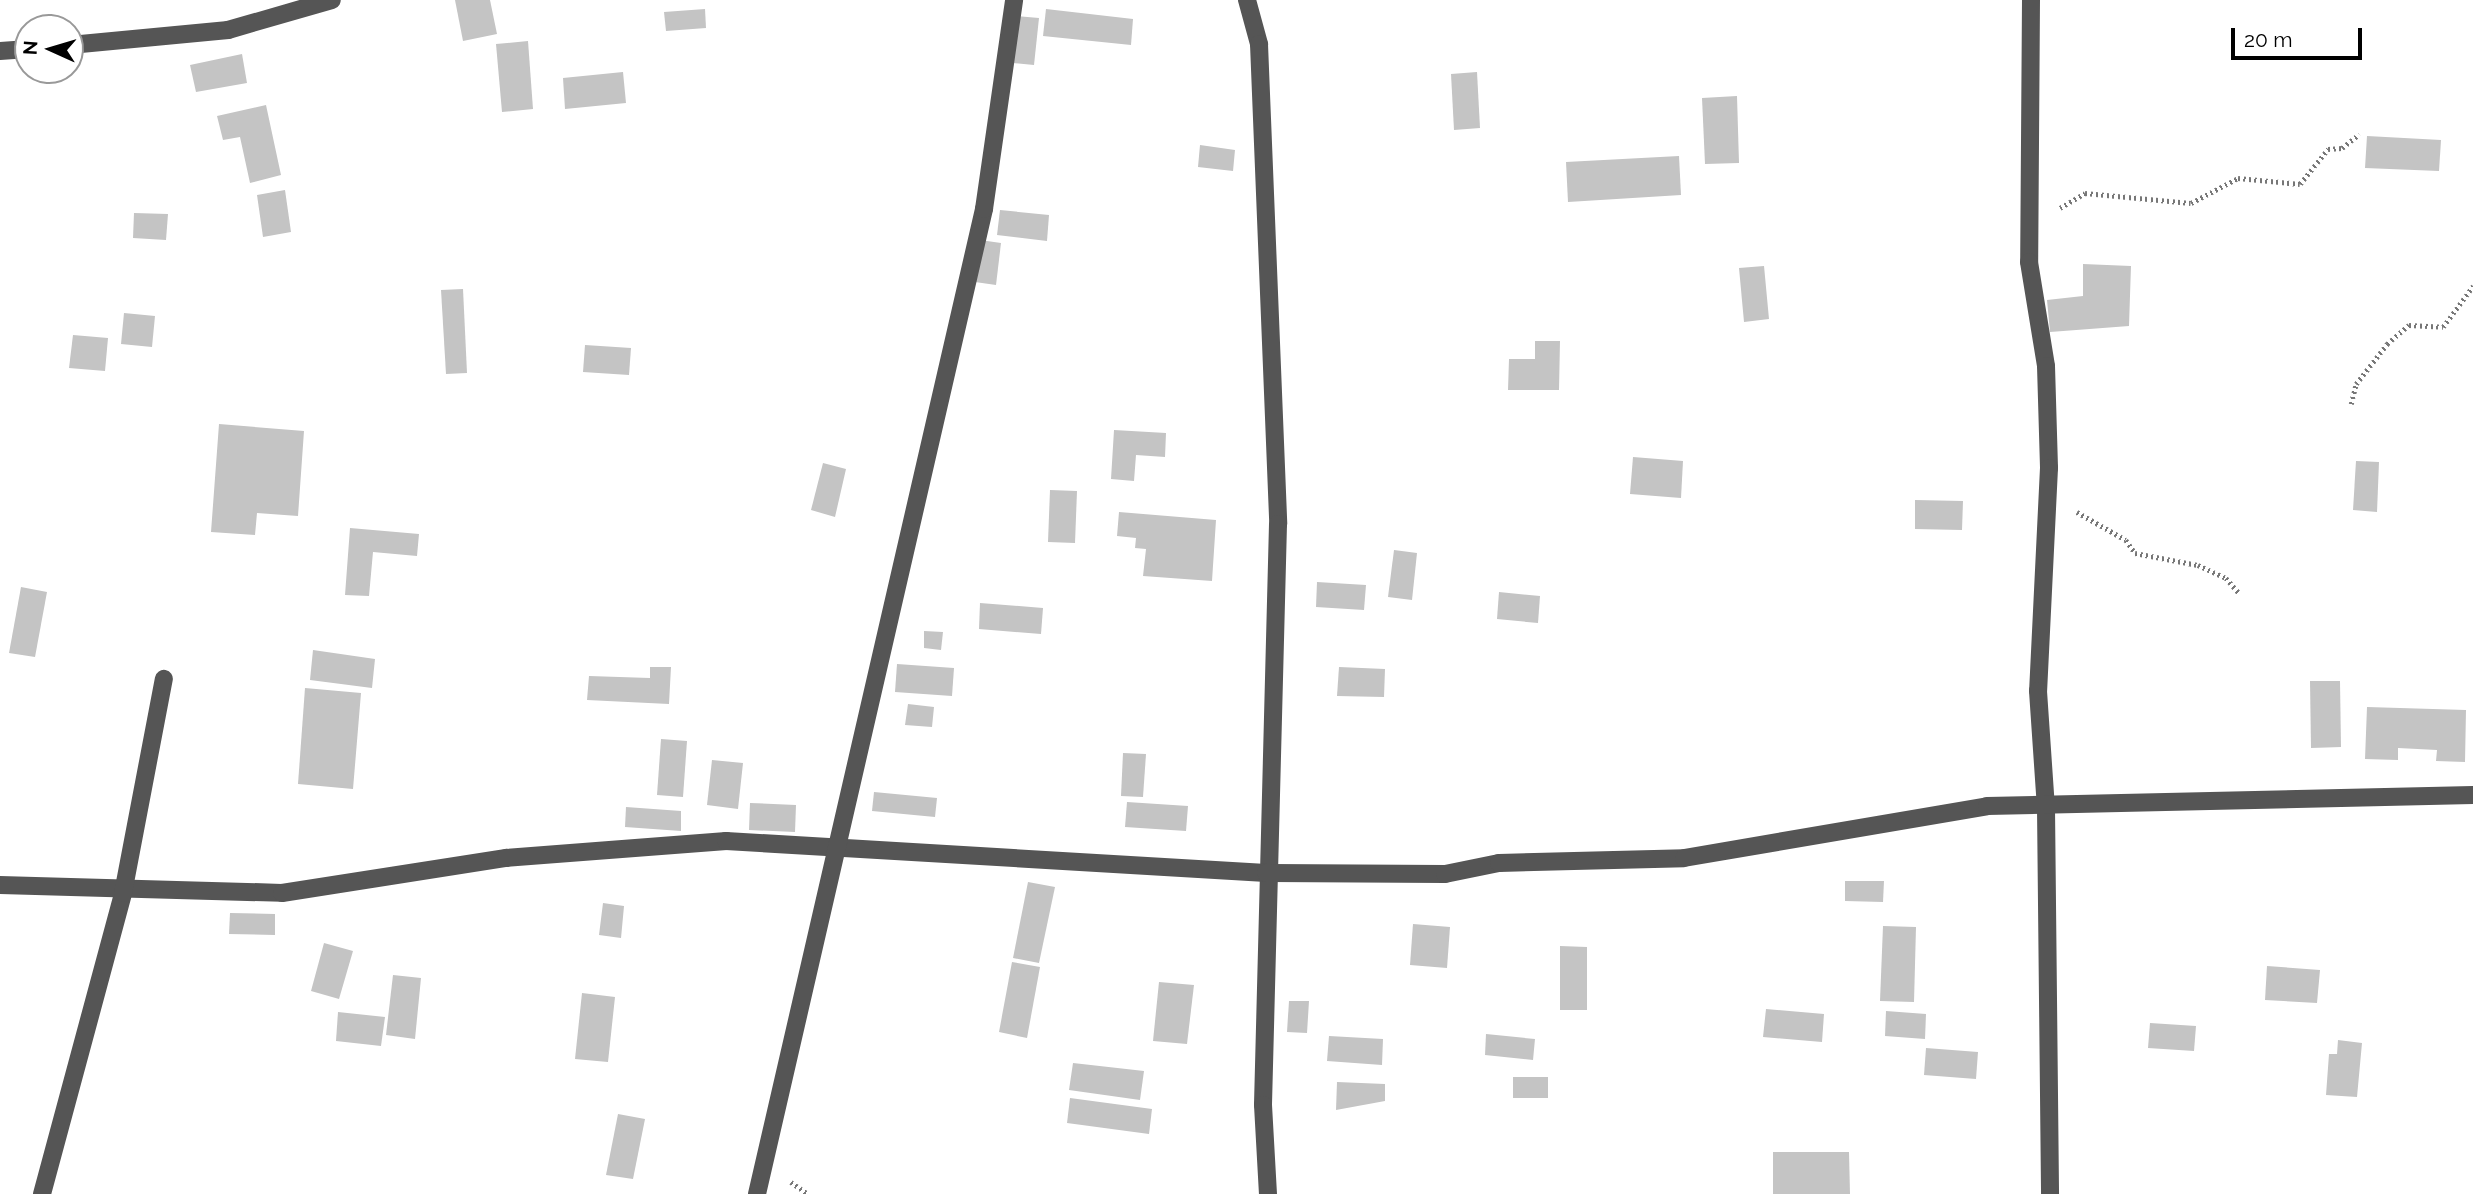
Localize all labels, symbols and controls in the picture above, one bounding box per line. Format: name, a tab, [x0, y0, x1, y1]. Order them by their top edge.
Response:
north arrow	[14, 14, 84, 84]
scale bar	[2235, 14, 2366, 58]
text: 20 m	[2244, 27, 2292, 52]
text: N	[19, 40, 42, 56]

